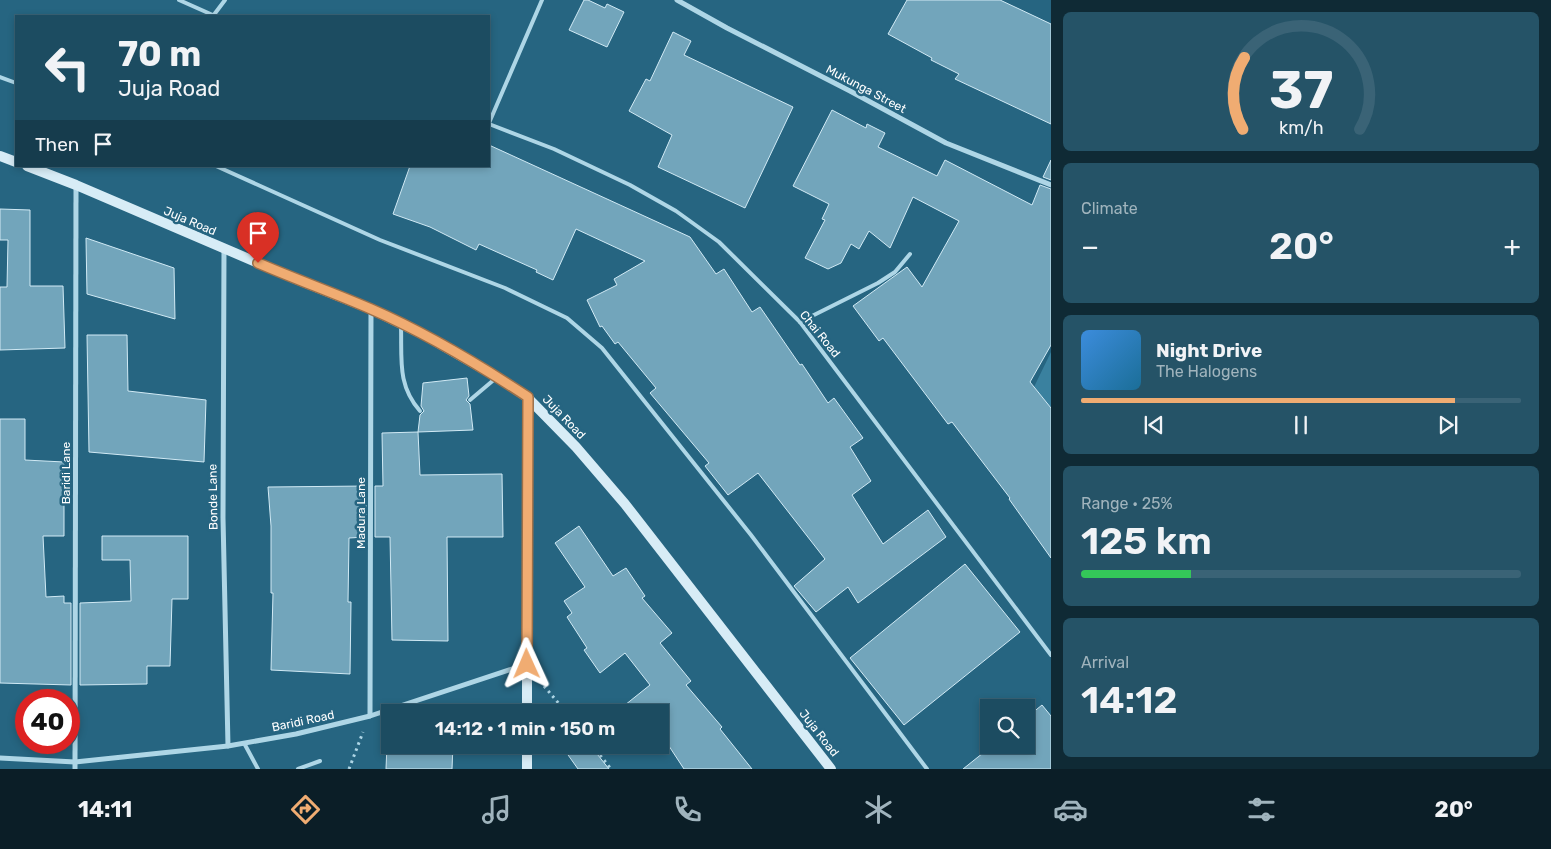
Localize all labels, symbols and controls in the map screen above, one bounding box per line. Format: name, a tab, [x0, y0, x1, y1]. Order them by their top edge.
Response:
text: 70 m	[118, 33, 201, 75]
icon: left	[35, 35, 100, 100]
text: 37	[1269, 59, 1333, 121]
street label: Mukunga Street	[823, 62, 909, 116]
text: Juja Road	[118, 75, 220, 102]
text: km/h	[1279, 117, 1323, 138]
icon: arrive	[89, 130, 117, 158]
text: Then	[35, 133, 79, 156]
text: Climate	[1081, 199, 1138, 218]
street label: Juja Road	[162, 204, 218, 238]
pin	[237, 212, 279, 263]
icon: arrive	[244, 219, 272, 247]
text: 20°	[1269, 223, 1334, 269]
text: −	[1081, 230, 1099, 263]
text: +	[1504, 230, 1521, 263]
street label: Chai Road	[797, 308, 843, 360]
text: Night Drive	[1156, 339, 1262, 362]
text: The Halogens	[1156, 362, 1257, 381]
street label: Juja Road	[540, 392, 588, 442]
icon: previous	[1140, 411, 1168, 439]
icon: pause	[1287, 411, 1315, 439]
icon: next	[1434, 411, 1462, 439]
street label: Baridi Lane	[59, 441, 73, 504]
street label: Bonde Lane	[205, 463, 221, 530]
street label: Madura Lane	[354, 477, 368, 549]
text: Range · 25%	[1081, 494, 1173, 513]
text: 125 km	[1081, 518, 1212, 564]
position arrow	[500, 637, 552, 689]
text: Arrival	[1081, 653, 1129, 672]
text: 14:12	[1081, 677, 1178, 723]
speed limit sign: 40	[15, 689, 80, 754]
map controls	[980, 699, 1035, 754]
button: search	[980, 699, 1035, 754]
street label: Juja Road	[796, 707, 842, 759]
street label: Baridi Road	[270, 708, 336, 734]
text: 14:12 · 1 min · 150 m	[435, 717, 615, 740]
icon: directions	[288, 792, 323, 827]
icon: music	[479, 792, 514, 827]
icon: phone	[670, 792, 705, 827]
icon: climate	[861, 792, 896, 827]
icon: car	[1053, 792, 1088, 827]
icon: filters	[1244, 792, 1279, 827]
text: 14:11	[78, 796, 132, 823]
text: 20°	[1435, 796, 1473, 823]

